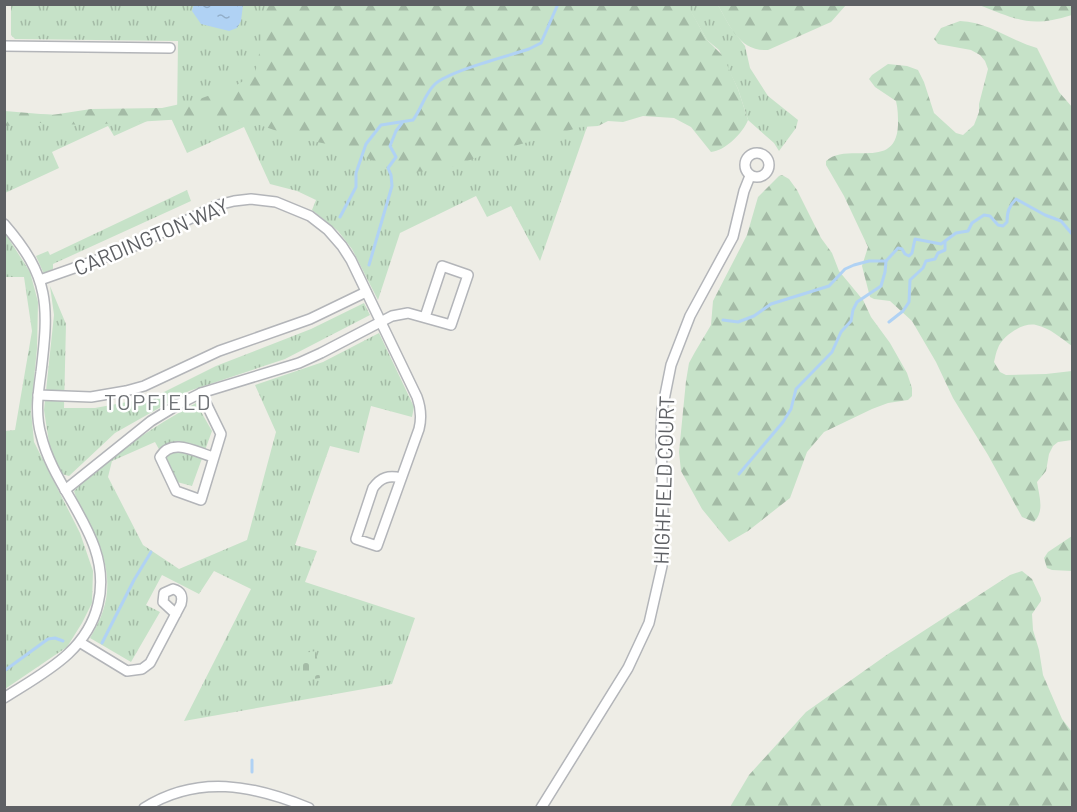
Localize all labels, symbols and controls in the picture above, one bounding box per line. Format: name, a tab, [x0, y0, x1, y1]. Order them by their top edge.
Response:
street label: CARDINGTON WAY	[70, 192, 232, 280]
district label: TOPFIELD	[104, 388, 212, 414]
street label: HIGHFIELD COURT	[648, 395, 678, 565]

